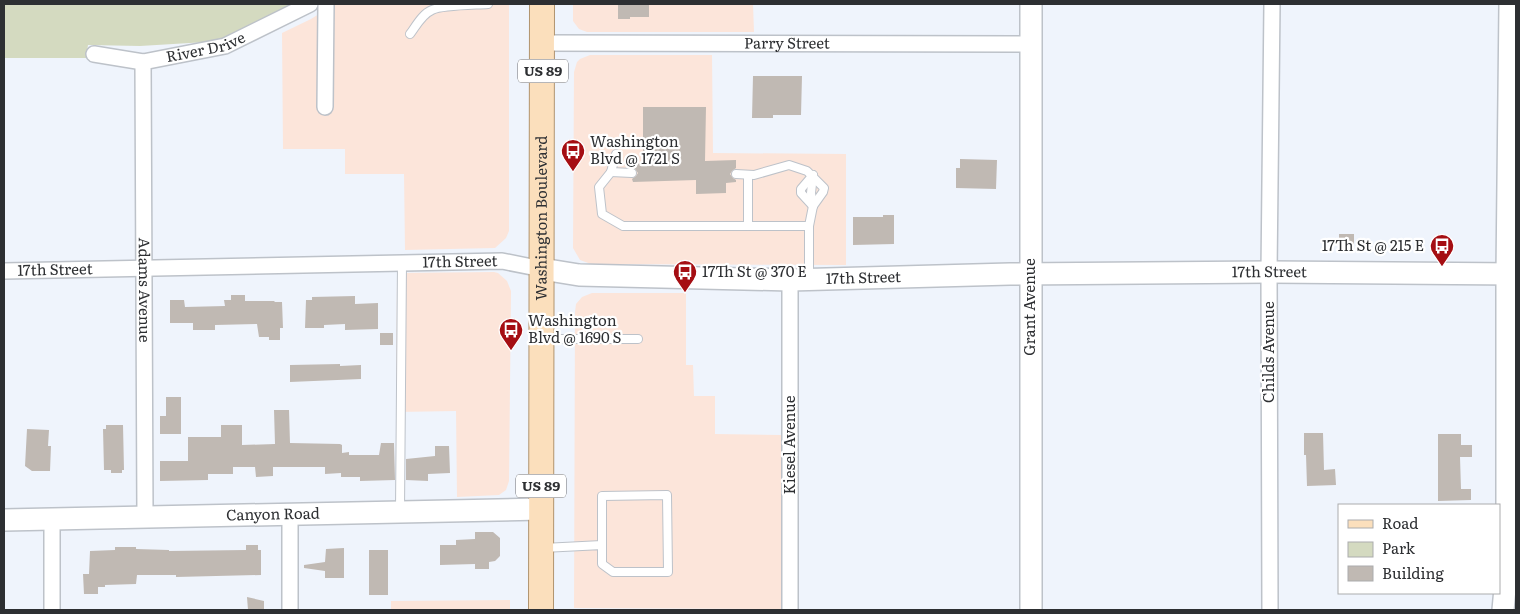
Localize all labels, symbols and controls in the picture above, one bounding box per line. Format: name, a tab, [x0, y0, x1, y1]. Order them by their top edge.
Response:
street label: River Drive	[164, 25, 249, 67]
street label: Parry Street	[744, 30, 830, 54]
road number: US 89	[518, 59, 568, 82]
place label: Washington Blvd @ 1721 S	[590, 129, 680, 169]
street label: Washington Boulevard	[529, 135, 552, 301]
bus stop icon: Washington Blvd @ 1721 S	[560, 138, 586, 172]
place label: 17Th St @ 215 E	[1322, 233, 1424, 256]
bus stop icon: 17Th St @ 215 E	[1429, 233, 1455, 267]
street label: Adams Avenue	[134, 237, 157, 343]
street label: 17th Street	[422, 248, 498, 273]
street label: 17th Street	[17, 256, 93, 281]
street label: Grant Avenue	[1017, 258, 1040, 356]
bus stop icon: 17Th St @ 370 E	[672, 259, 698, 293]
place label: 17Th St @ 370 E	[702, 259, 807, 282]
street label: 17th Street	[1232, 259, 1307, 282]
street label: 17th Street	[825, 264, 901, 289]
street label: Childs Avenue	[1256, 301, 1279, 403]
place label: Washington Blvd @ 1690 S	[528, 308, 622, 348]
bus stop icon: Washington Blvd @ 1690 S	[498, 317, 524, 351]
street label: Kiesel Avenue	[777, 395, 800, 494]
road number: US 89	[516, 474, 566, 498]
street label: Canyon Road	[226, 501, 320, 525]
legend	[1338, 504, 1500, 594]
text: Road	[1382, 511, 1418, 534]
text: Park	[1382, 536, 1416, 559]
text: Building	[1382, 561, 1444, 584]

